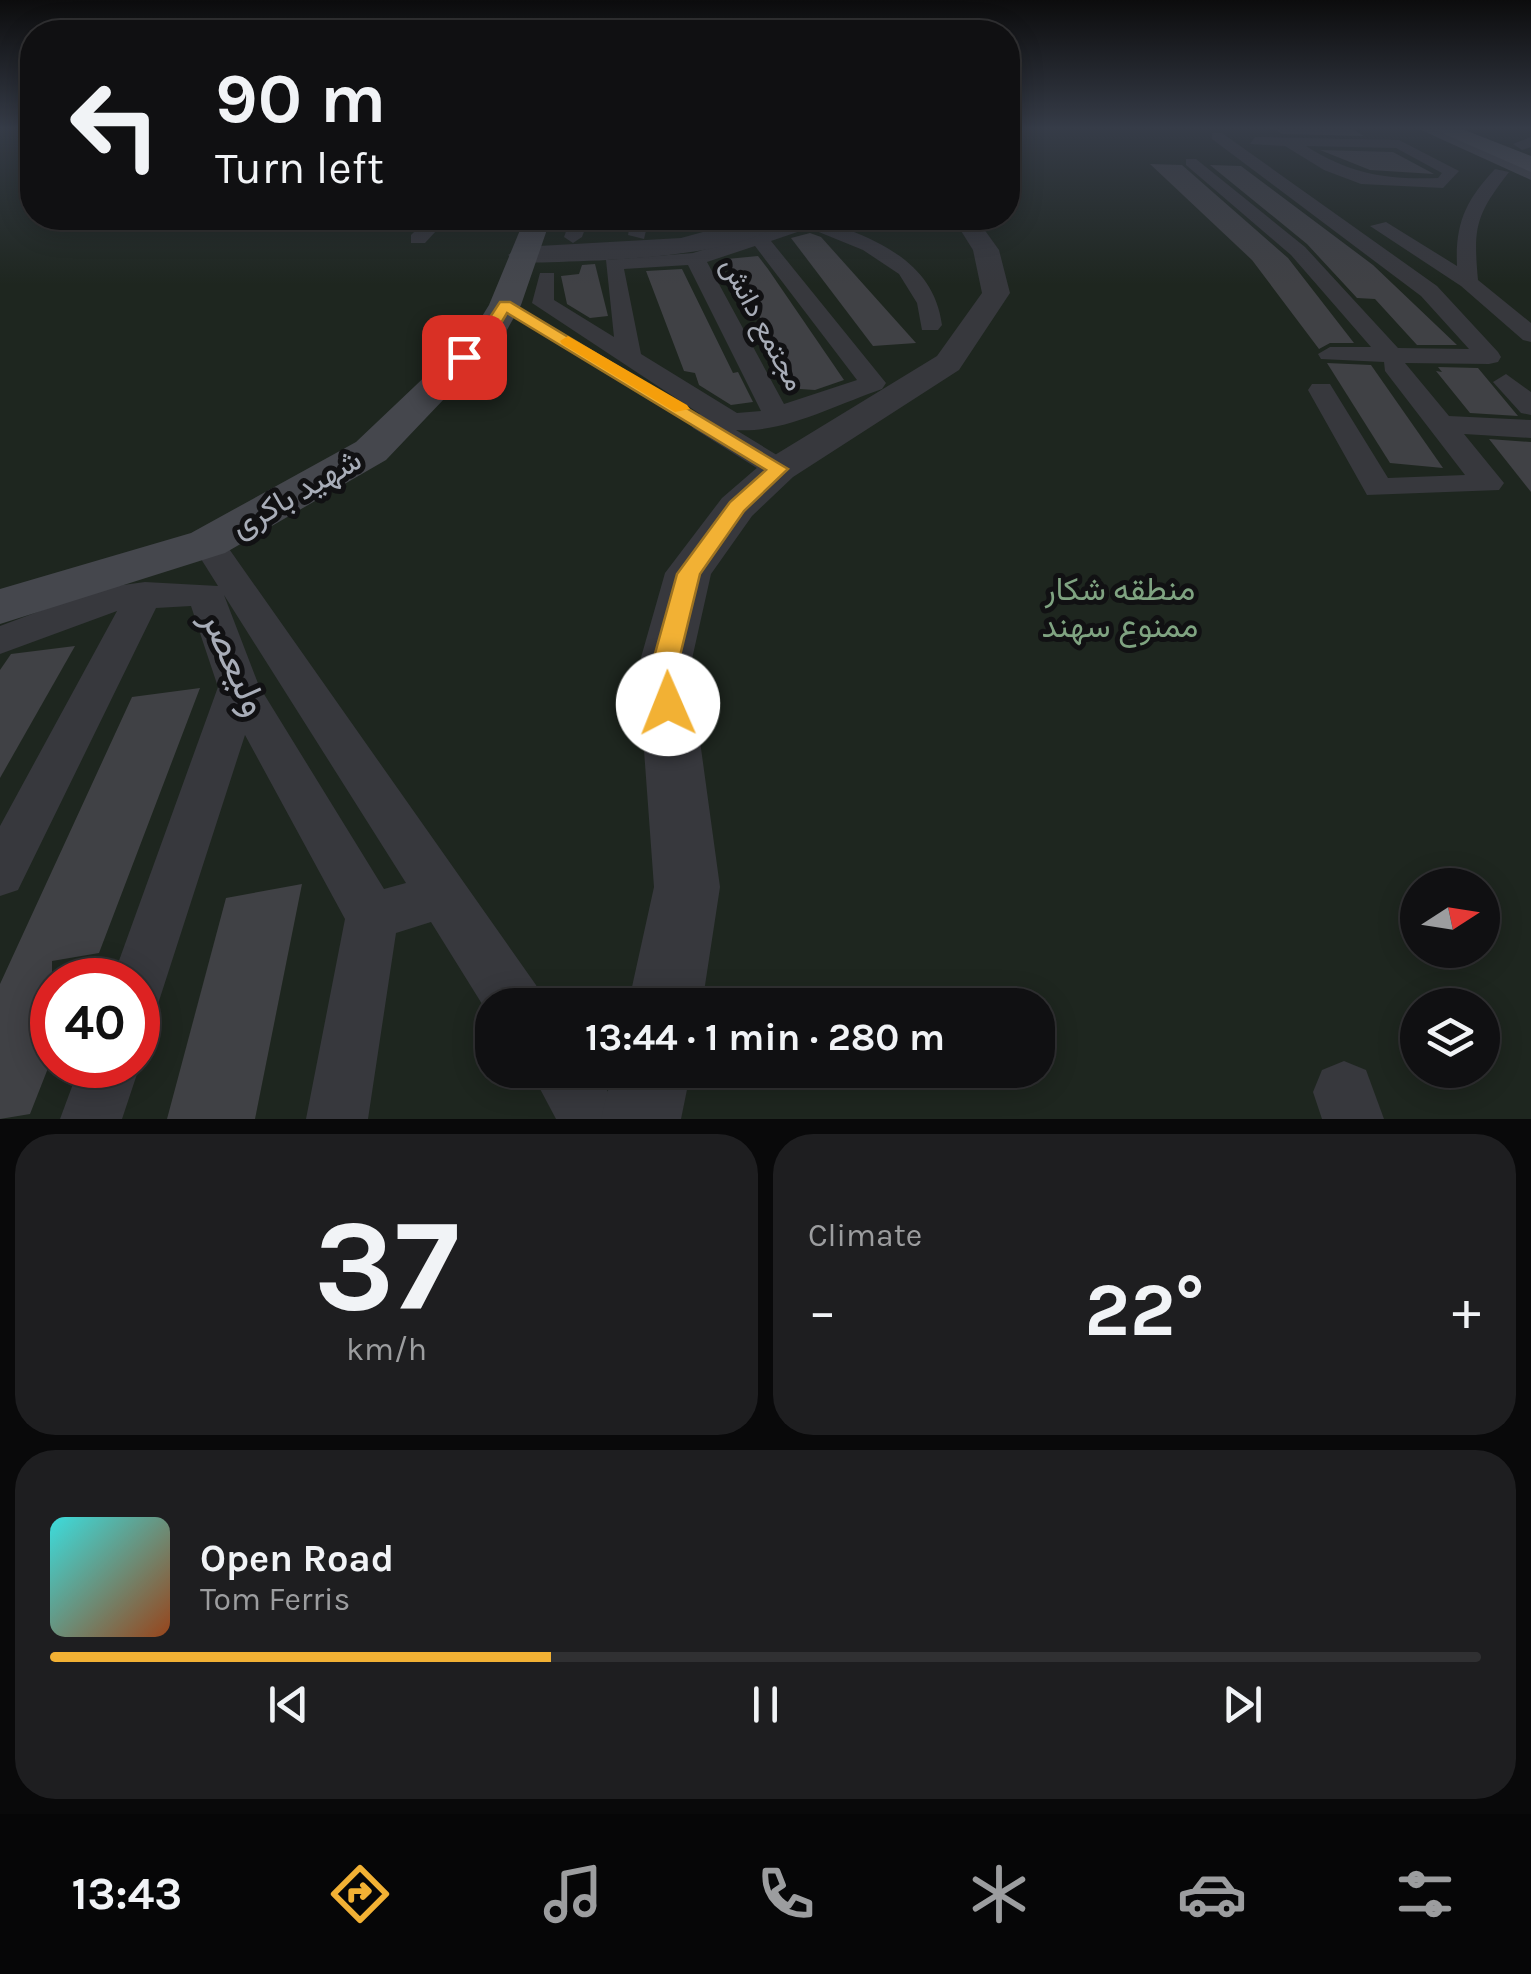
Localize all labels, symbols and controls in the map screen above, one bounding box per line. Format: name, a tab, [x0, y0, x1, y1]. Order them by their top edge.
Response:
text: 90 m	[215, 58, 386, 140]
icon: left	[50, 60, 180, 190]
text: Turn left	[215, 142, 384, 194]
street label: مجتمع دانش	[711, 252, 812, 398]
pin	[422, 315, 507, 400]
icon: arrive	[437, 330, 492, 385]
street label: شهید باکری	[224, 441, 368, 546]
park label: منطقه شکار ممنوع سهند	[1042, 571, 1198, 648]
street label: ولیعصر	[192, 602, 278, 723]
position arrow	[616, 652, 720, 756]
north arrow	[1400, 868, 1500, 968]
map controls	[1400, 868, 1500, 1088]
speed limit sign: 40	[30, 958, 160, 1088]
button: layers	[1400, 988, 1500, 1088]
text: 13:44 · 1 min · 280 m	[585, 1015, 945, 1060]
text: 37	[314, 1190, 459, 1342]
text: Climate	[808, 1217, 922, 1254]
text: 22°	[1085, 1266, 1204, 1354]
text: −	[808, 1279, 837, 1343]
text: +	[1452, 1279, 1481, 1343]
text: km/h	[346, 1331, 427, 1368]
text: Open Road	[200, 1536, 394, 1581]
text: Tom Ferris	[200, 1581, 350, 1618]
icon: previous	[261, 1677, 316, 1732]
icon: pause	[738, 1677, 793, 1732]
icon: next	[1215, 1677, 1270, 1732]
icon: directions	[325, 1859, 395, 1929]
icon: music	[538, 1859, 608, 1929]
icon: phone	[751, 1859, 821, 1929]
icon: climate	[964, 1859, 1034, 1929]
icon: car	[1177, 1859, 1247, 1929]
icon: filters	[1390, 1859, 1460, 1929]
text: 13:43	[71, 1868, 182, 1920]

